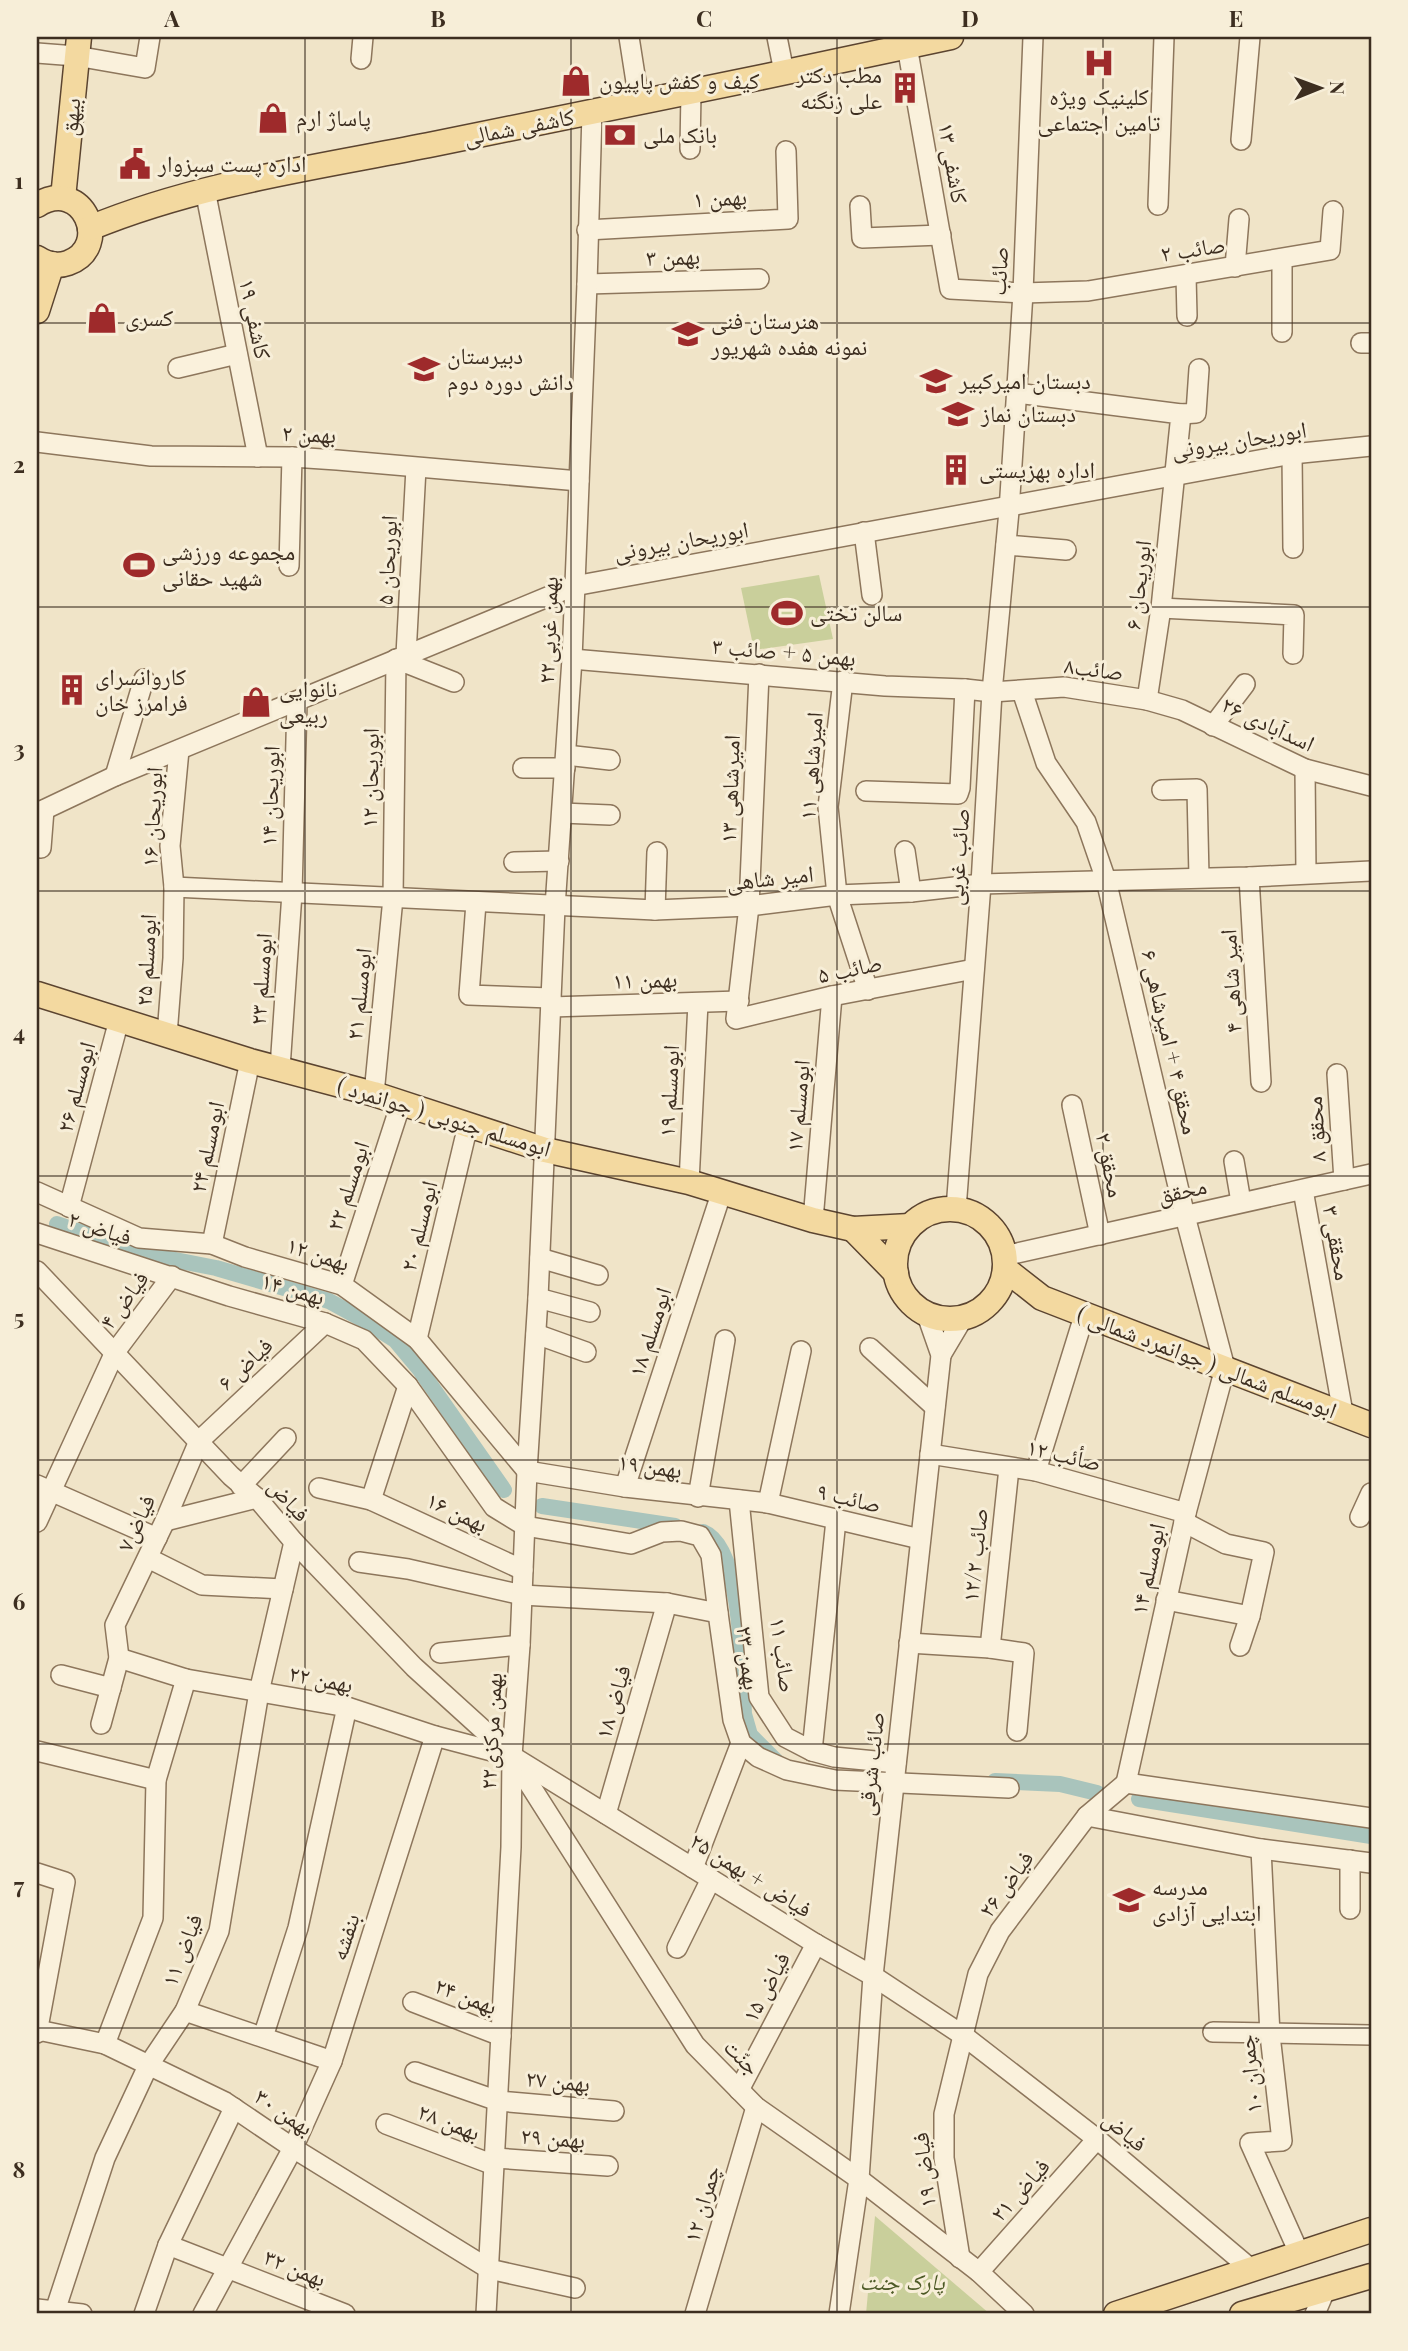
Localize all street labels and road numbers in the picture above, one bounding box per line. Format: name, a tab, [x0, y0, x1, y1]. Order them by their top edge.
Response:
street label: بیهق	[52, 97, 87, 137]
street label: کاشفی شمالی	[461, 100, 577, 151]
street label: کاشفی ۱۳	[932, 120, 977, 206]
street label: بهمن ۱	[692, 180, 748, 213]
street label: صائب ۲	[1158, 227, 1227, 268]
street label: بهمن ۳	[645, 239, 701, 272]
street label: صائب	[981, 246, 1014, 296]
street label: کاشفی ۱۹	[233, 276, 280, 362]
street label: ابوریحان بیرونی	[1169, 413, 1309, 465]
street label: بهمن ۲	[281, 416, 337, 449]
street label: ابوریحان بیرونی	[611, 512, 751, 567]
street label: ابوریحان ۵	[368, 514, 403, 606]
street label: ابوریحان ۶	[1116, 538, 1157, 631]
street label: ۲۲بهمن غربی	[529, 576, 564, 684]
street label: بهمن ۵ + صائب ۳	[711, 629, 857, 672]
street label: صائب۸	[1063, 649, 1126, 687]
street label: اسدآبادی ۲۶	[1217, 688, 1320, 758]
street label: امیرشاهی ۱۱	[790, 711, 829, 821]
street label: ابوریحان ۱۲	[352, 728, 385, 828]
street label: امیرشاهی ۱۳	[711, 734, 746, 844]
street label: ابوریحان ۱۴	[251, 745, 286, 847]
street label: ابوریحان ۱۶	[132, 766, 169, 868]
street label: صائب غربی	[938, 807, 975, 907]
street label: امیر شاهی	[725, 857, 815, 897]
street label: ابومسلم ۲۵	[127, 913, 164, 1007]
street label: امیر شاهی ۴	[1211, 928, 1248, 1034]
street label: ابومسلم ۲۳	[241, 932, 280, 1026]
street label: ابومسلم ۲۱	[337, 946, 380, 1042]
street label: صائب ۵	[815, 946, 885, 989]
street label: محقق ۴ + امیرشاهی ۶	[1135, 946, 1208, 1137]
street label: بهمن ۱۱	[612, 962, 678, 995]
street label: ابومسلم ۲۶	[48, 1038, 103, 1136]
street label: ابومسلم ۱۹	[650, 1044, 687, 1138]
street label: ابومسلم ۱۷	[777, 1058, 818, 1153]
street label: ابومسلم جنوبی ( جوانمرد )	[333, 1068, 555, 1165]
street label: محقق ۸	[1297, 1095, 1332, 1163]
street label: ابومسلم ۲۴	[181, 1098, 232, 1196]
street label: محقق ۲	[1089, 1129, 1133, 1200]
street label: ابومسلم ۲۲	[318, 1137, 378, 1235]
street label: محقق	[1154, 1169, 1209, 1210]
street label: ابومسلم ۲۰	[391, 1177, 446, 1275]
street label: فیاض ۲	[65, 1202, 136, 1251]
street label: محققی ۳	[1317, 1203, 1360, 1283]
street label: بهمن ۱۲	[283, 1228, 354, 1277]
street label: فیاض ۴	[91, 1264, 154, 1335]
street label: بهمن ۱۴	[258, 1264, 329, 1311]
street label: ابومسلم ۱۸	[620, 1283, 680, 1381]
street label: ابومسلم شمالی ( جوانمرد شمالی )	[1072, 1297, 1342, 1426]
street label: فیاض ۶	[210, 1329, 278, 1396]
street label: صأئب ۱۲	[1024, 1430, 1105, 1477]
street label: بهمن ۱۹	[616, 1445, 684, 1484]
street label: فیاض	[262, 1470, 318, 1528]
street label: صائب ۹	[814, 1474, 885, 1519]
street label: بهمن ۱۶	[422, 1483, 493, 1538]
street label: فیاض۷	[108, 1489, 161, 1556]
street label: صائب ۱۲/۲	[953, 1506, 994, 1603]
street label: ابومسلم ۱۴	[1122, 1520, 1173, 1618]
street label: صائب ۱۱	[764, 1615, 805, 1694]
street label: بهمن ۲۳	[730, 1624, 769, 1692]
street label: بهمن ۲۲	[287, 1656, 356, 1699]
street label: فیاض ۱۸	[586, 1661, 637, 1742]
street label: ۲۲بهمن مرکزی	[471, 1672, 508, 1790]
street label: صائب شرقی	[849, 1710, 890, 1817]
street label: فیاض + بهمن ۲۵	[685, 1824, 819, 1924]
street label: فیاض ۲۶	[970, 1844, 1039, 1923]
street label: فیاض ۱۱	[153, 1909, 209, 1990]
street label: بنفشه	[321, 1909, 366, 1964]
street label: فیاض ۱۵	[733, 1946, 796, 2027]
street label: بهمن ۲۴	[431, 1969, 502, 2021]
street label: جنّت	[718, 2031, 768, 2081]
street label: چمران ۱۰	[1229, 2033, 1268, 2115]
street label: بهمن ۲۷	[525, 2061, 592, 2098]
street label: بهمن ۳۰	[249, 2080, 320, 2142]
street label: بهمن ۲۸	[414, 2095, 485, 2147]
street label: فیاض	[1097, 2102, 1155, 2157]
street label: بهمن ۲۹	[520, 2119, 586, 2154]
street label: فیاض ۱۹	[903, 2131, 942, 2209]
street label: فیاض ۲۱	[982, 2151, 1056, 2227]
street label: چمران ۱۲	[675, 2161, 726, 2246]
street label: بهمن ۳۲	[260, 2240, 331, 2293]

